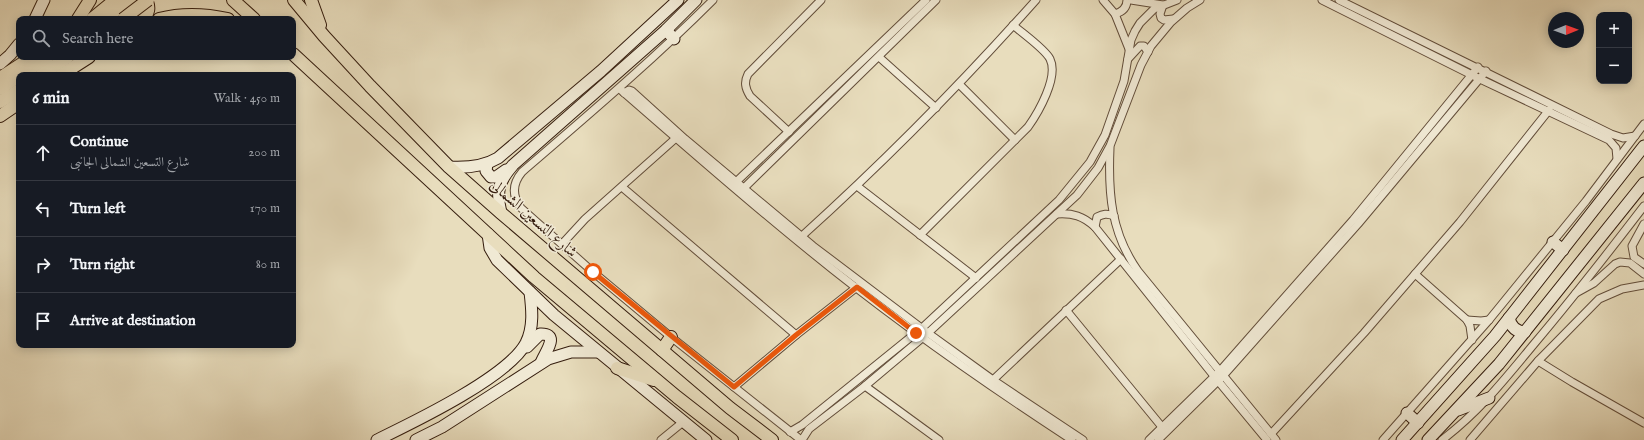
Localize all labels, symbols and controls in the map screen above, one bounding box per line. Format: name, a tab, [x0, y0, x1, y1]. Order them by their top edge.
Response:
north arrow	[1548, 12, 1584, 48]
map controls	[1596, 12, 1632, 84]
button: +	[1596, 12, 1632, 48]
search box	[16, 16, 296, 60]
icon: search	[30, 27, 52, 49]
text: Search here	[62, 29, 133, 48]
button: −	[1596, 48, 1632, 84]
text: 6 min	[32, 88, 70, 109]
text: Walk · 450 m	[213, 90, 280, 107]
text: Continue	[70, 132, 128, 151]
icon: ahead	[32, 142, 54, 164]
text: 200 m	[248, 144, 280, 161]
text: شارع التسعين الشمالى الجانبى	[70, 154, 189, 171]
street label: شارع التسعين الشمالى	[484, 175, 581, 264]
icon: left	[32, 198, 54, 220]
text: Turn left	[70, 199, 126, 218]
text: 170 m	[250, 200, 280, 217]
icon: right	[32, 254, 54, 276]
text: Turn right	[70, 255, 135, 274]
text: 80 m	[256, 256, 280, 273]
route start	[584, 263, 602, 281]
icon: arrive	[32, 310, 54, 332]
text: Arrive at destination	[70, 311, 196, 330]
route end	[907, 324, 925, 342]

